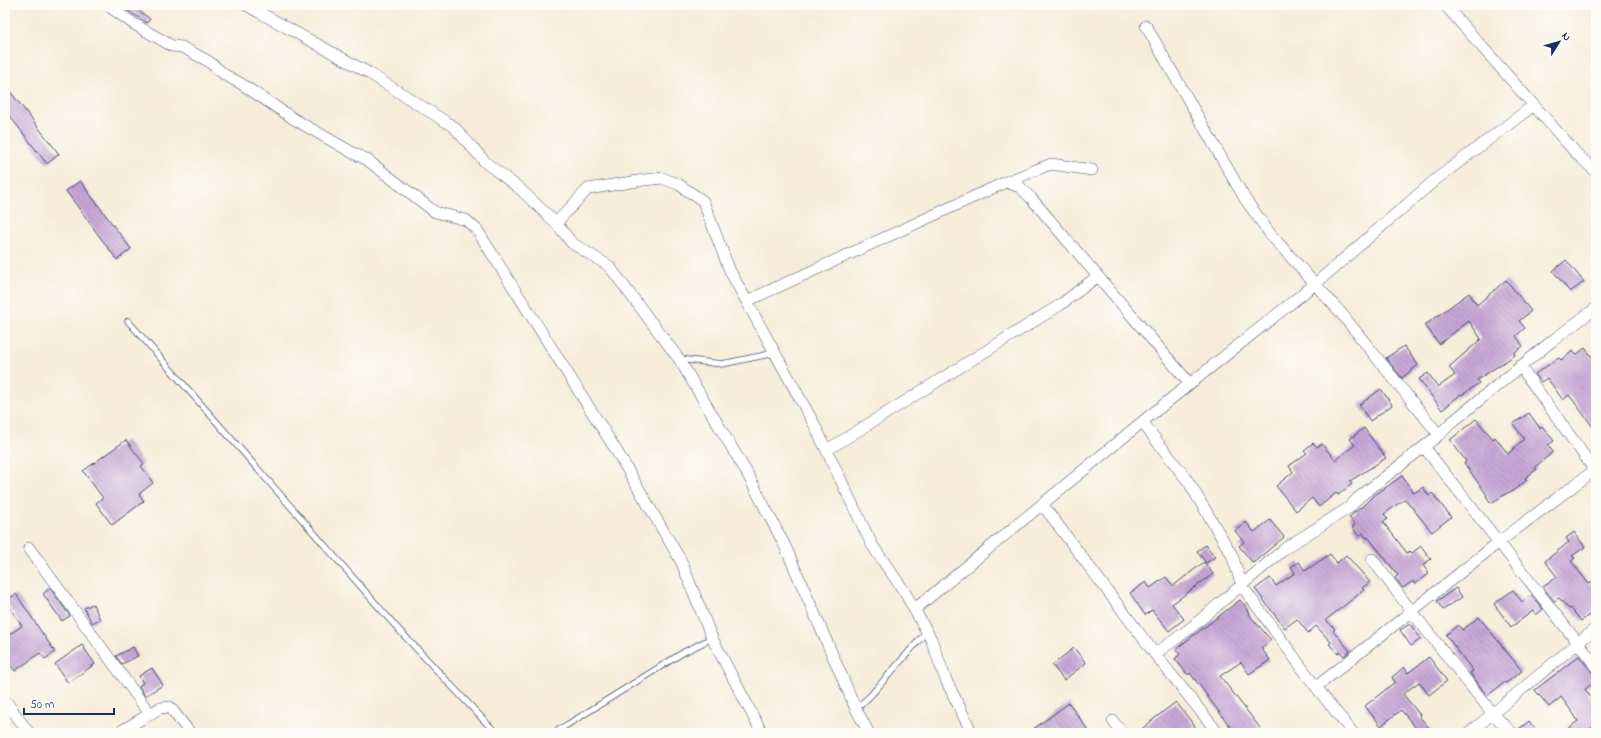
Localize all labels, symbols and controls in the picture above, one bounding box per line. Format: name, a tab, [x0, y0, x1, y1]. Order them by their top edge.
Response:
north arrow	[1539, 22, 1579, 62]
text: N	[1558, 29, 1575, 44]
scale bar	[24, 690, 114, 716]
text: 50 m	[30, 696, 54, 714]

